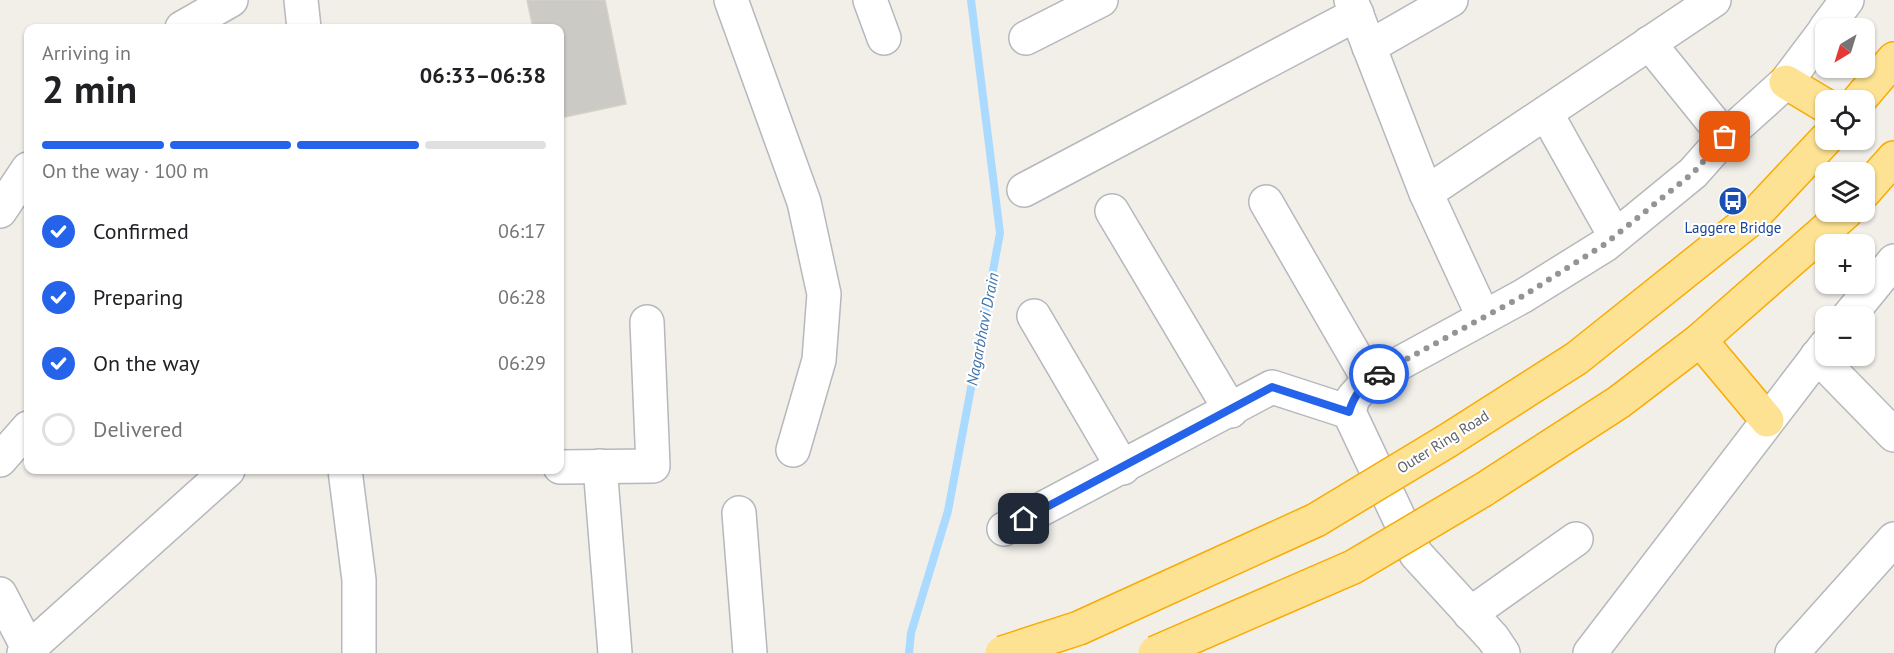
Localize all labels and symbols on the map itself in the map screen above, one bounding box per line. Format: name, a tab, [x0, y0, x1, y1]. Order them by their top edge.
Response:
north arrow	[1815, 18, 1875, 78]
pin	[1699, 111, 1750, 162]
bus stop icon: Laggere Bridge	[1717, 185, 1749, 217]
place label: Laggere Bridge	[1685, 218, 1781, 237]
water label: Nagarbhavi Drain	[961, 271, 1003, 387]
courier	[1349, 344, 1409, 404]
street label: Outer Ring Road	[1393, 406, 1492, 477]
pin	[998, 493, 1049, 544]

